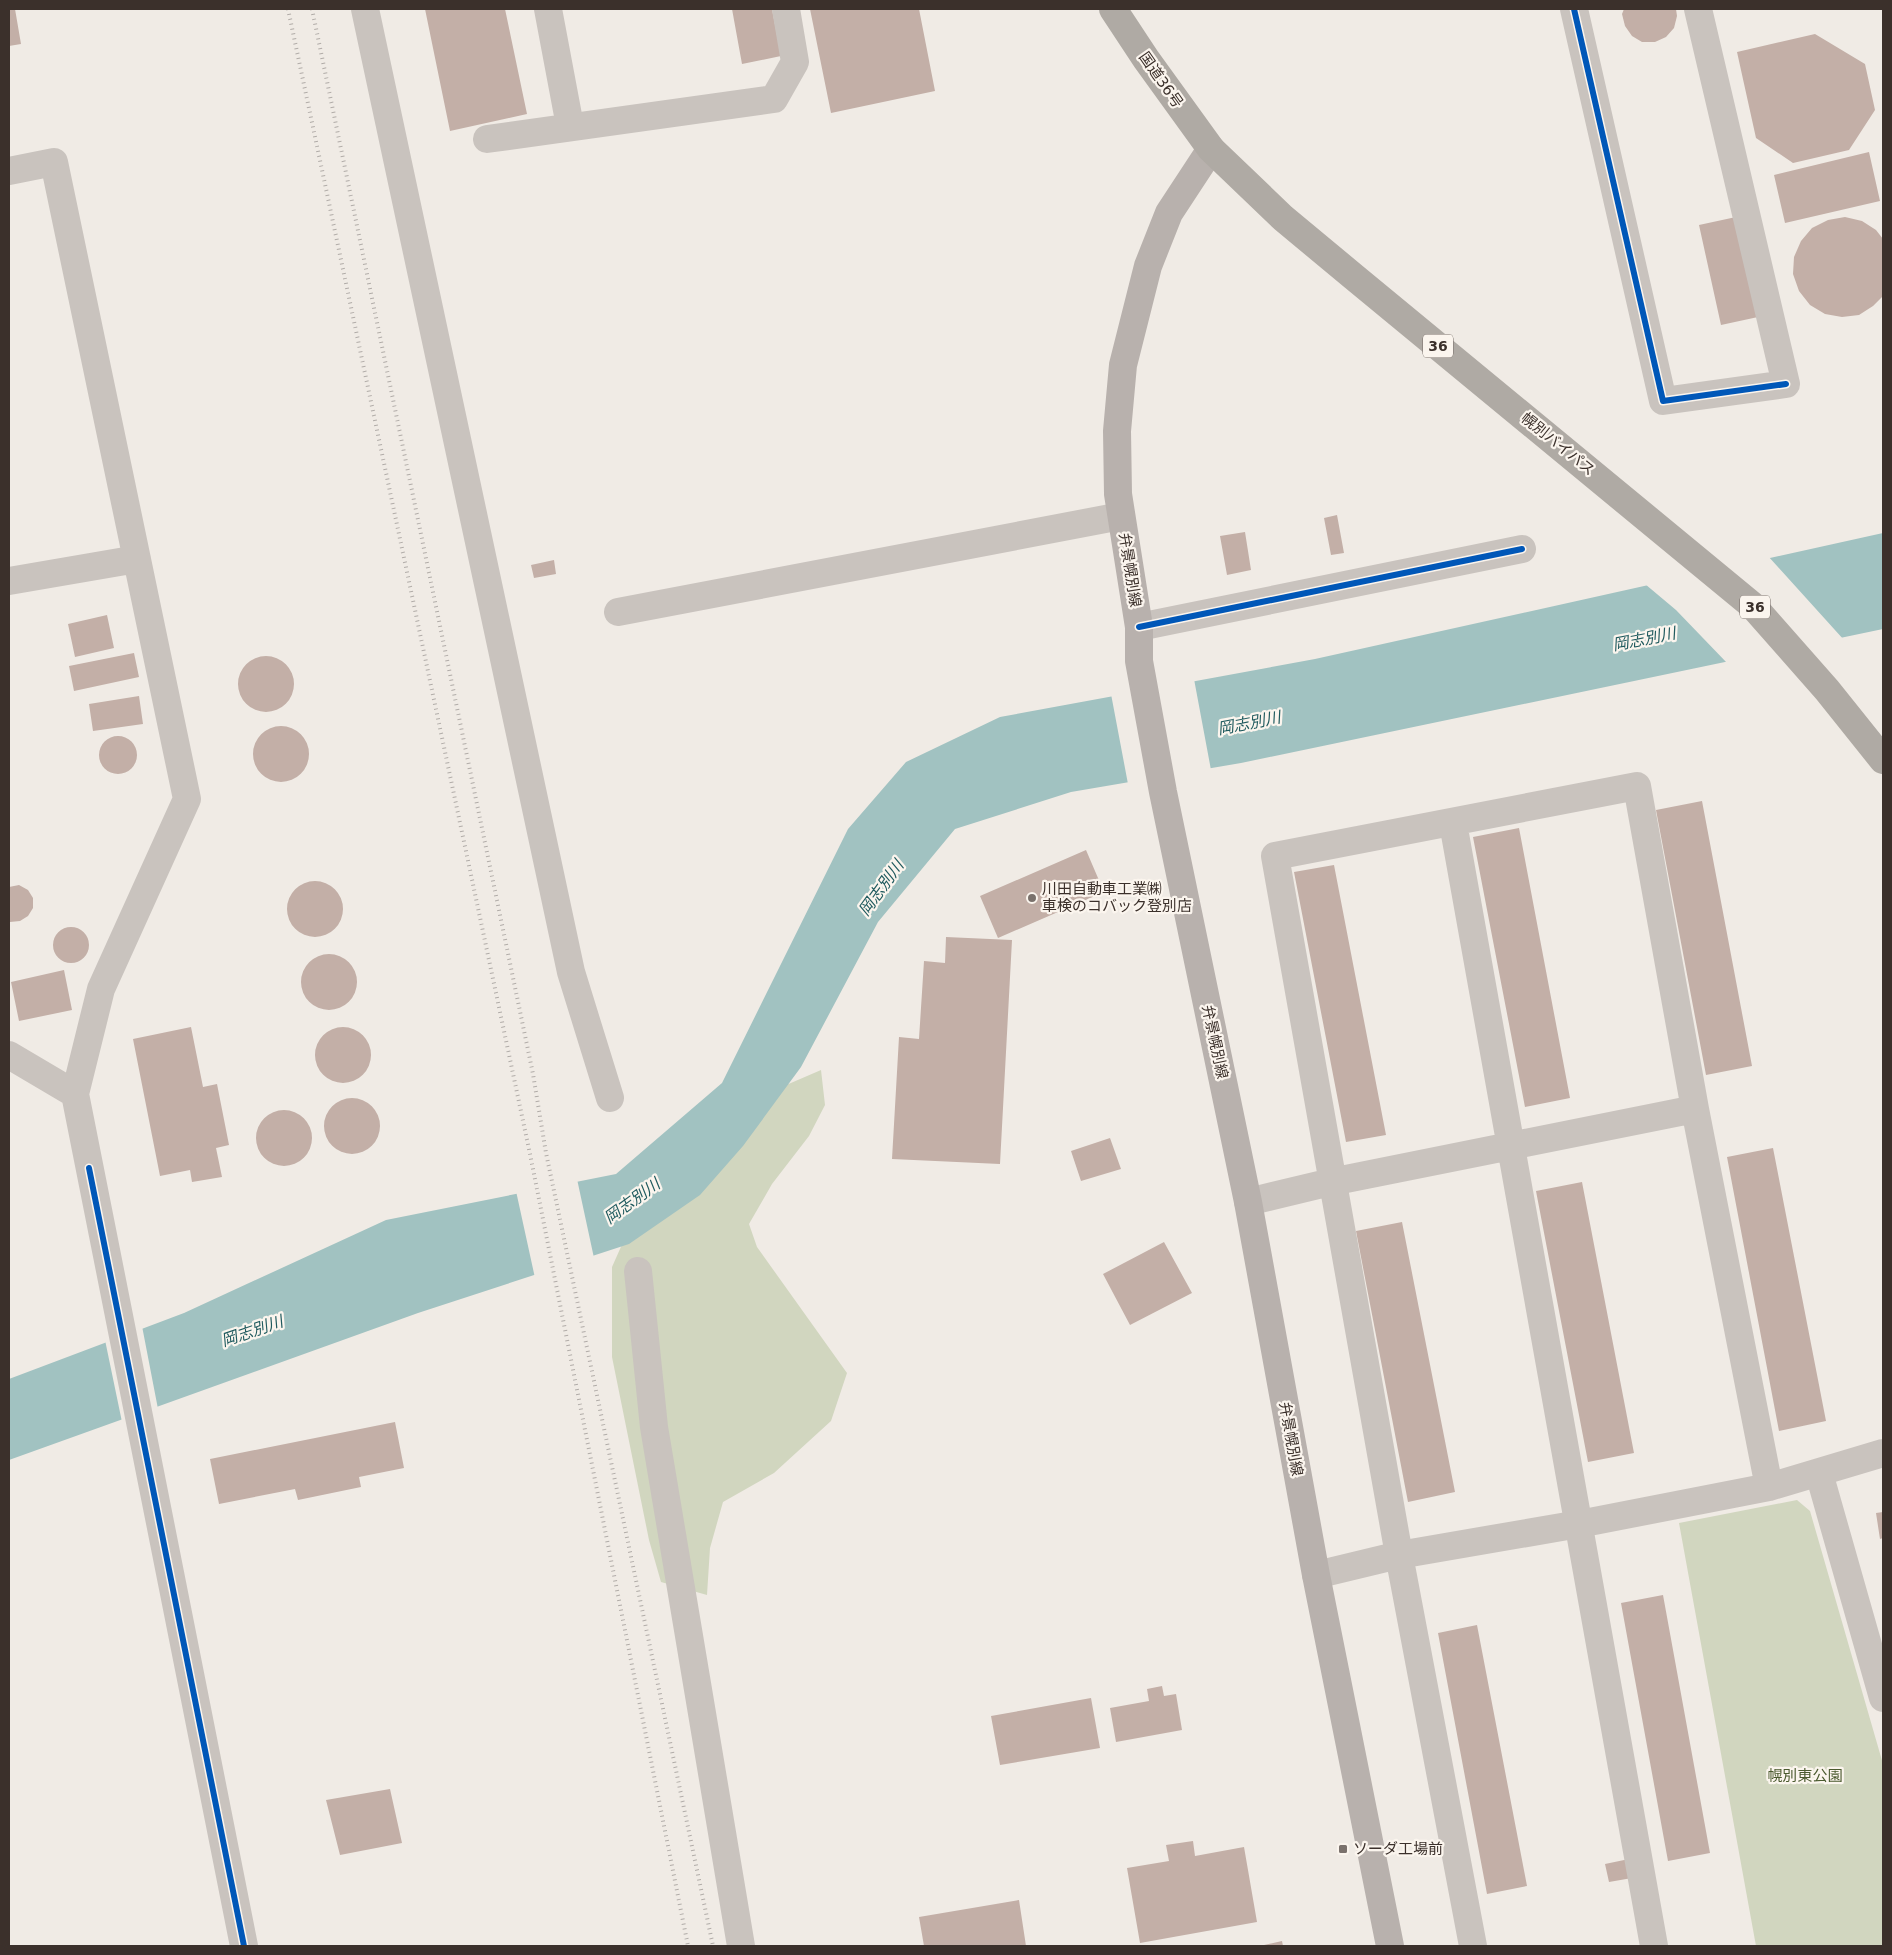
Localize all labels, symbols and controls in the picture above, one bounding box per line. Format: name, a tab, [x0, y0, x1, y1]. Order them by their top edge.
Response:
street label: 国道36号	[1135, 49, 1187, 111]
road number: 36	[1423, 334, 1453, 358]
street label: 幌別バイパス	[1517, 409, 1599, 479]
street label: 弁景幌別線	[1115, 532, 1145, 608]
road number: 36	[1740, 596, 1770, 618]
water label: 岡志別川	[1611, 623, 1679, 654]
water label: 岡志別川	[1216, 707, 1284, 738]
water label: 岡志別川	[855, 855, 909, 919]
place label: 川田自動車工業㈱ 車検のコバック登別店	[1042, 880, 1192, 915]
marker: 川田自動車工業㈱ 車検のコバック登別店	[1026, 892, 1038, 904]
street label: 弁景幌別線	[1198, 1003, 1232, 1081]
water label: 岡志別川	[601, 1173, 665, 1227]
water label: 岡志別川	[219, 1311, 287, 1350]
street label: 弁景幌別線	[1276, 1400, 1306, 1478]
park label: 幌別東公園	[1767, 1767, 1843, 1785]
place label: ソーダ工場前	[1353, 1840, 1443, 1858]
marker: ソーダ工場前	[1337, 1843, 1349, 1855]

